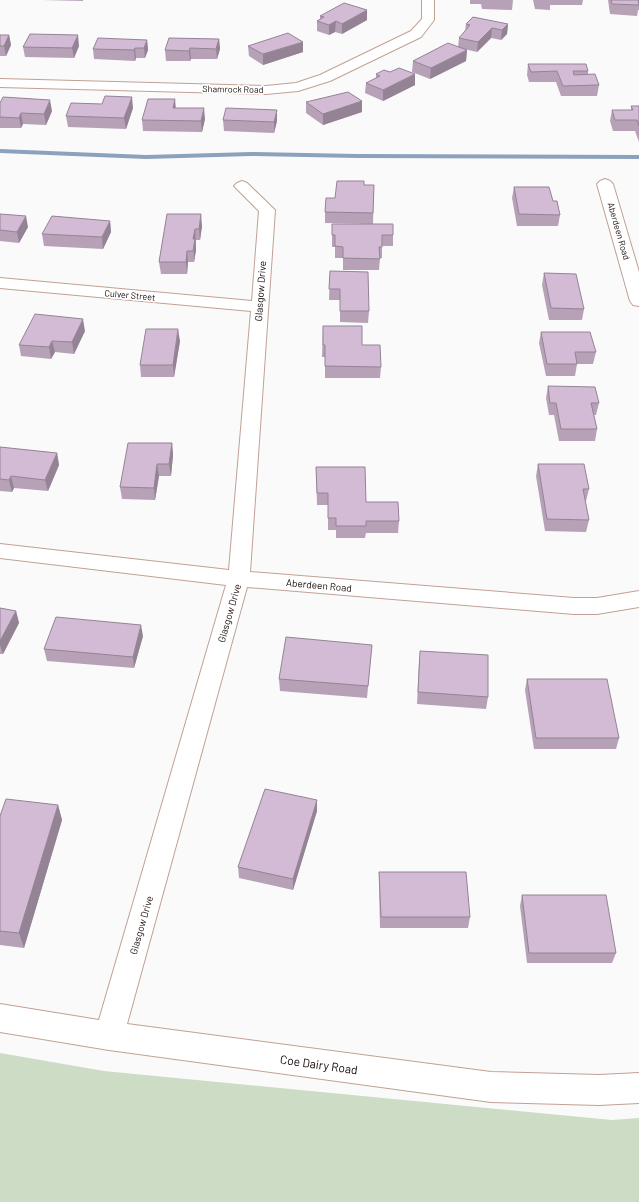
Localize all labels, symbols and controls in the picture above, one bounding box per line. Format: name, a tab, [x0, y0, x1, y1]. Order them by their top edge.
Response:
street label: Shamrock Road	[202, 83, 264, 95]
street label: Aberdeen Road	[606, 201, 632, 261]
street label: Glasgow Drive	[252, 260, 268, 322]
street label: Culver Street	[104, 287, 156, 303]
street label: Aberdeen Road	[286, 576, 352, 594]
street label: Glasgow Drive	[215, 582, 243, 644]
street label: Glasgow Drive	[127, 894, 155, 956]
street label: Coe Dairy Road	[279, 1052, 359, 1076]

